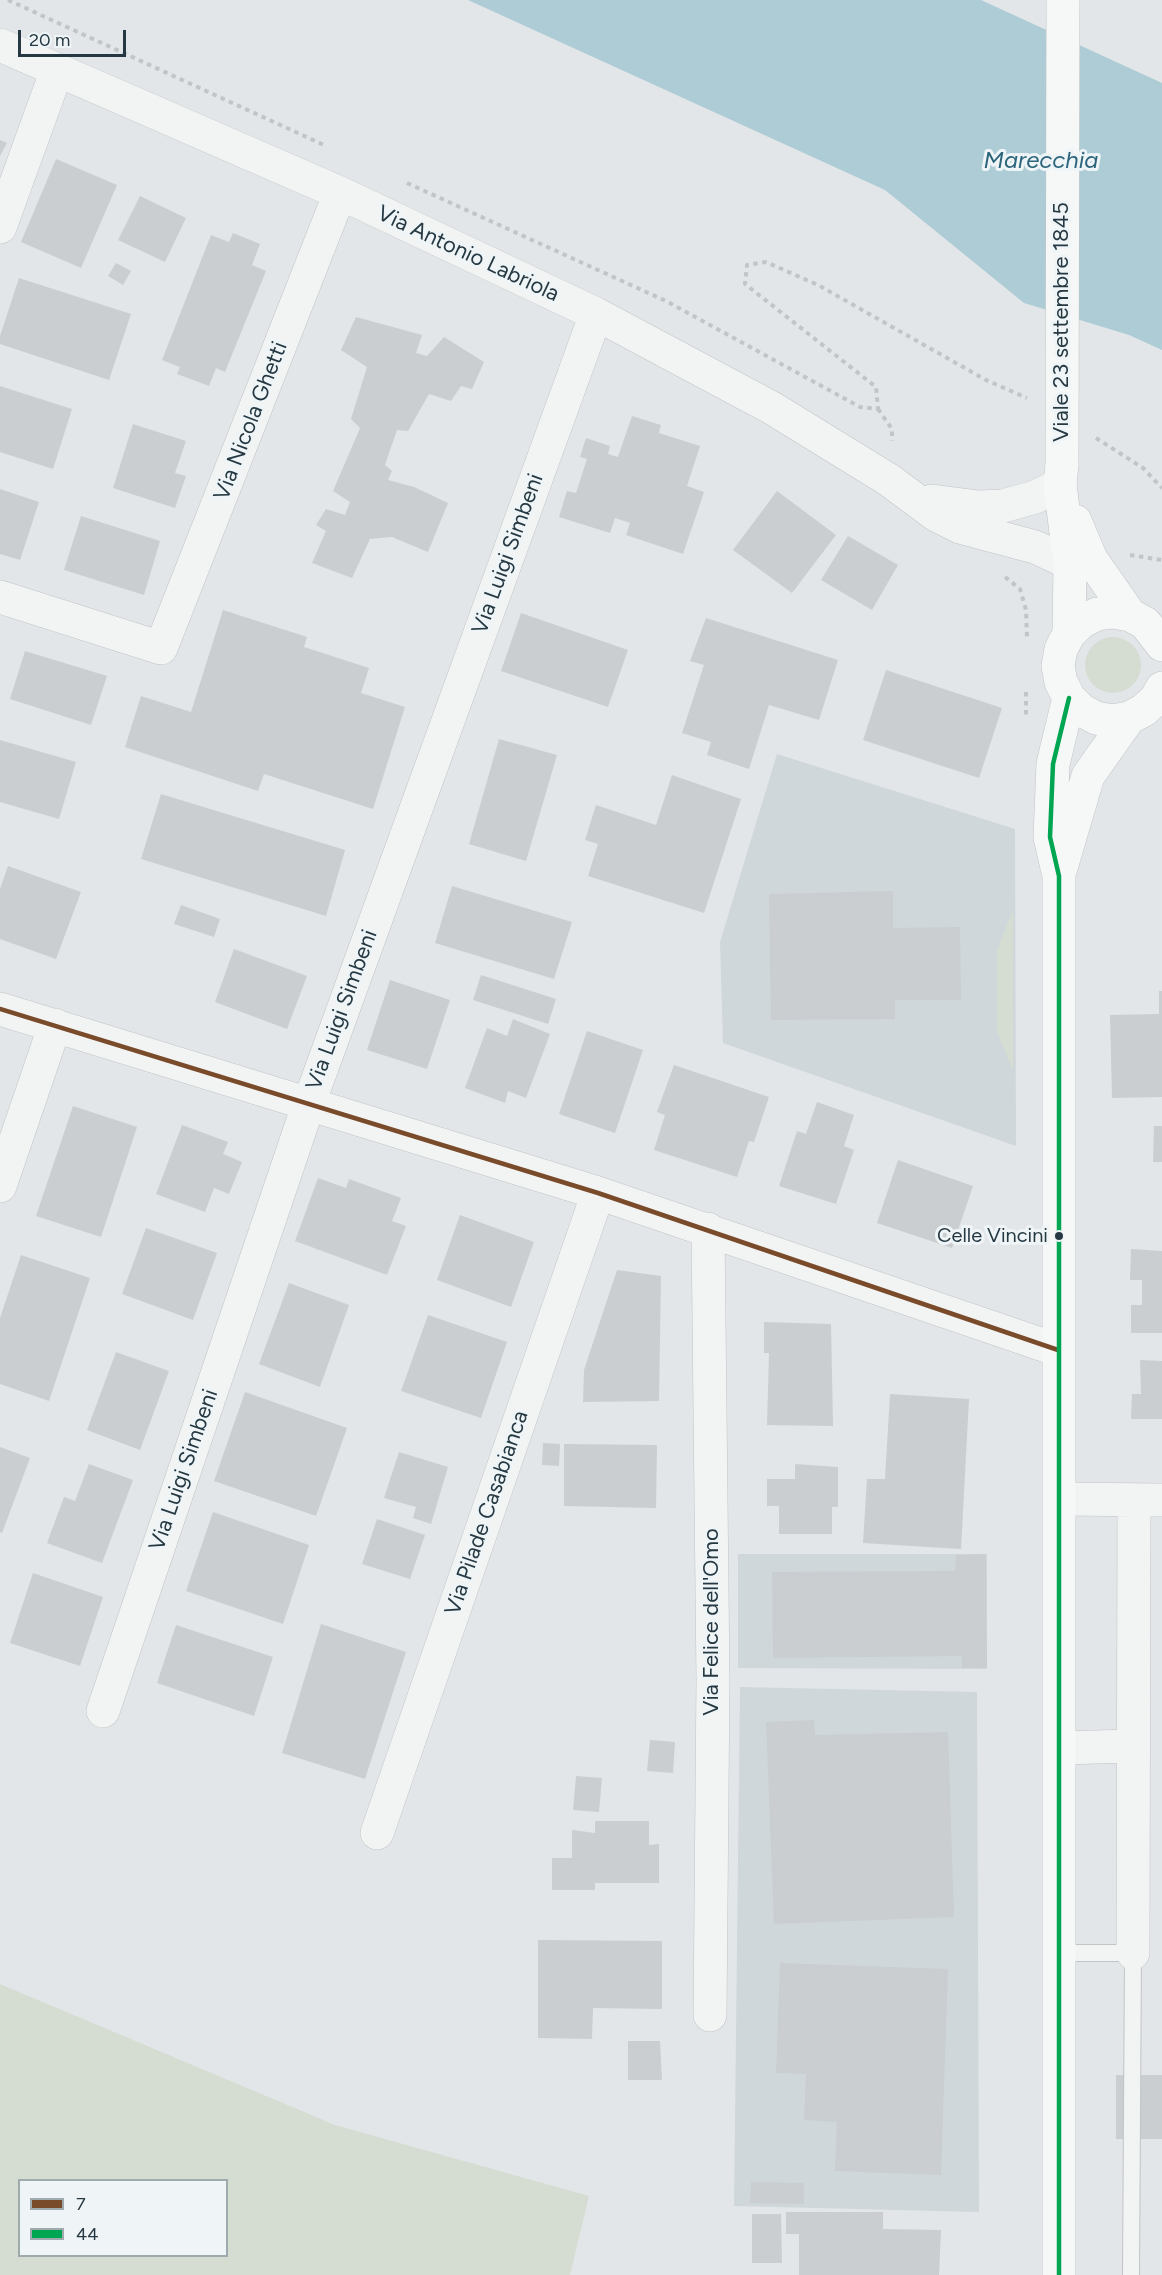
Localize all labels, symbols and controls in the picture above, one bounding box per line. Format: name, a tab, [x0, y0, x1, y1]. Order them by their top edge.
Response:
scale bar	[21, 18, 129, 56]
text: 20 m	[29, 29, 70, 51]
water label: Marecchia	[984, 147, 1098, 175]
street label: Via Antonio Labriola	[373, 200, 563, 308]
street label: Viale 23 settembre 1845	[1049, 202, 1075, 442]
street label: Via Nicola Ghetti	[209, 338, 293, 504]
street label: Via Luigi Simbeni	[467, 470, 549, 638]
street label: Via Luigi Simbeni	[301, 926, 383, 1094]
place label: Celle Vincini	[937, 1224, 1048, 1248]
marker: Celle Vincini	[1053, 1230, 1065, 1242]
street label: Via Luigi Simbeni	[144, 1386, 224, 1554]
street label: Via Pilade Casabianca	[440, 1407, 534, 1619]
street label: Via Felice dell'Omo	[699, 1528, 725, 1716]
legend	[18, 2179, 228, 2257]
text: 7	[76, 2193, 86, 2215]
text: 44	[76, 2223, 98, 2245]

